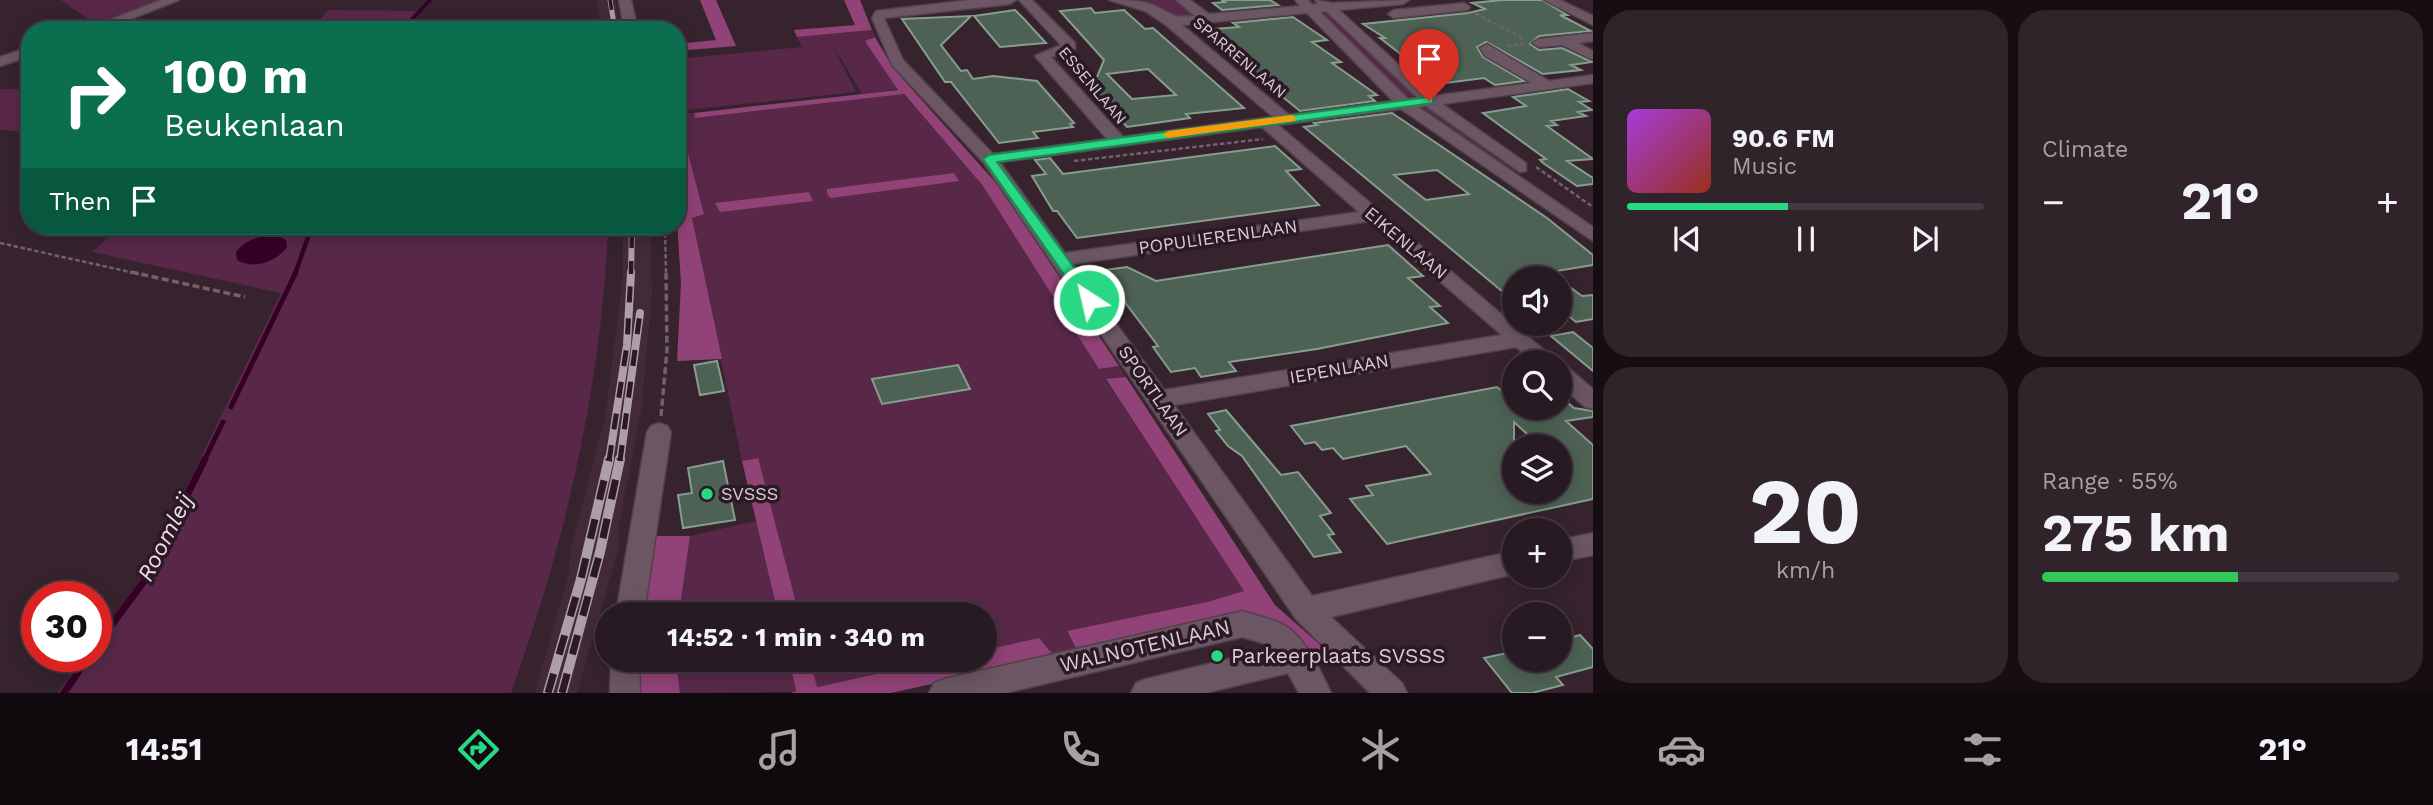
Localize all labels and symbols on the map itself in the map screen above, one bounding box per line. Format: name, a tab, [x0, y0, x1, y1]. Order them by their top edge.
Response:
street label: SPARRENLAAN	[1189, 13, 1290, 102]
pin	[1399, 29, 1459, 101]
street label: ESSENLAAN	[1055, 43, 1130, 128]
street label: EIKENLAAN	[1361, 202, 1452, 283]
street label: POPULIERENLAAN	[1137, 215, 1299, 258]
position arrow	[1052, 263, 1126, 337]
street label: SPORTLAAN	[1114, 341, 1192, 440]
street label: IEPENLAAN	[1288, 349, 1390, 388]
place label: SVSSS	[721, 483, 778, 504]
marker: SVSSS	[699, 486, 715, 502]
water label: Roomleij	[132, 488, 199, 586]
speed limit sign: 30	[21, 581, 112, 672]
street label: WALNOTENLAAN	[1057, 614, 1232, 677]
place label: Parkeerplaats SVSSS	[1231, 643, 1446, 668]
marker: Parkeerplaats SVSSS	[1209, 648, 1225, 664]

